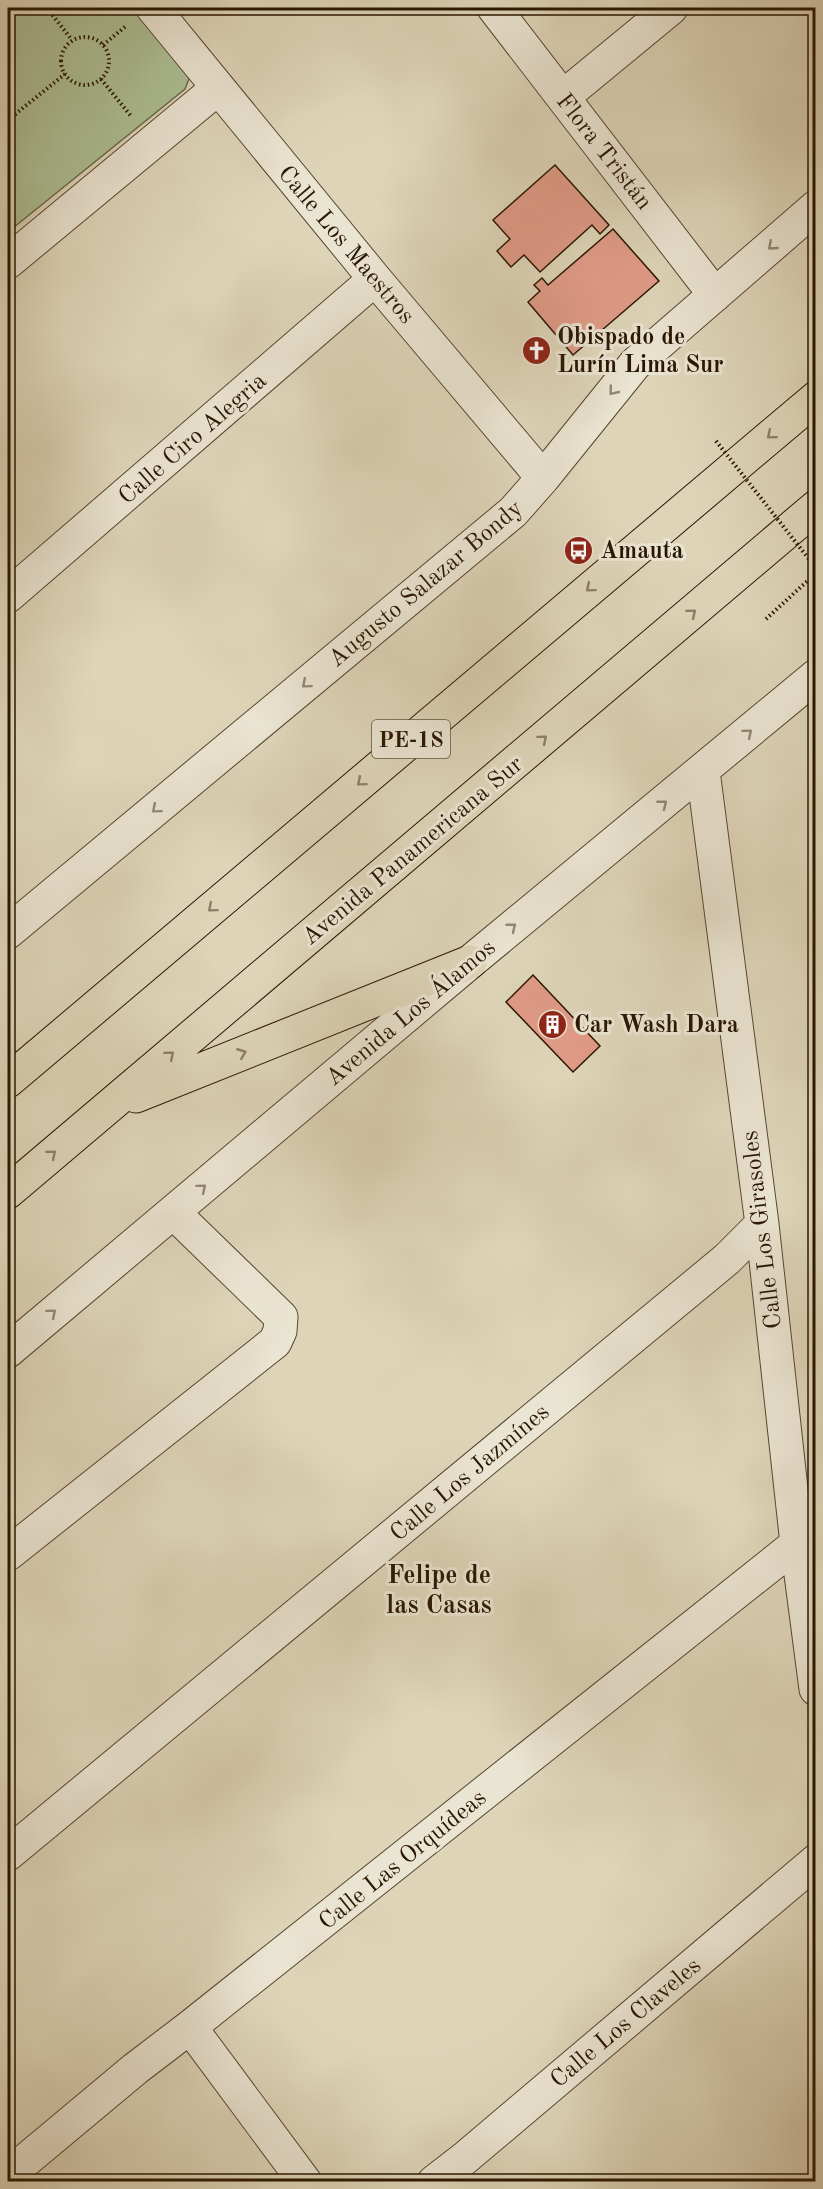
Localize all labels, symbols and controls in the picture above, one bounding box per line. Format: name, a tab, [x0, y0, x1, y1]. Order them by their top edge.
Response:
street label: Flora Tristán	[551, 90, 656, 215]
street label: Calle Los Maestros	[273, 162, 418, 329]
one-way arrow	[768, 239, 778, 250]
place label: Obispado de Lurín Lima Sur	[557, 326, 724, 378]
church icon: Obispado de Lurín Lima Sur	[520, 334, 552, 366]
street label: Calle Ciro Alegria	[115, 369, 272, 510]
one-way arrow	[609, 385, 620, 396]
one-way arrow	[767, 428, 778, 439]
street label: Augusto Salazar Bondy	[325, 496, 528, 672]
bus stop icon: Amauta	[563, 534, 595, 566]
place label: Amauta	[600, 540, 684, 564]
one-way arrow	[586, 581, 597, 592]
one-way arrow	[685, 609, 696, 620]
one-way arrow	[302, 677, 313, 688]
road number: PE-1S	[372, 720, 450, 758]
one-way arrow	[741, 729, 752, 740]
one-way arrow	[536, 735, 547, 746]
street label: Avenida Panamericana Sur	[298, 752, 528, 951]
one-way arrow	[357, 775, 368, 786]
one-way arrow	[656, 800, 667, 811]
one-way arrow	[152, 802, 163, 813]
one-way arrow	[208, 901, 219, 912]
one-way arrow	[505, 924, 516, 935]
street label: Avenida Los Álamos	[319, 933, 501, 1091]
building icon: Car Wash Dara	[537, 1008, 569, 1040]
place label: Car Wash Dara	[574, 1014, 739, 1038]
one-way arrow	[235, 1048, 246, 1060]
one-way arrow	[163, 1051, 174, 1062]
street label: Calle Los Girasoles	[739, 1129, 787, 1330]
one-way arrow	[45, 1150, 56, 1161]
one-way arrow	[195, 1184, 206, 1195]
one-way arrow	[45, 1310, 56, 1321]
street label: Calle Los Jazmínes	[386, 1400, 554, 1547]
district label: Felipe de las Casas	[386, 1563, 492, 1619]
street label: Calle Las Orquídeas	[315, 1786, 491, 1935]
street label: Calle Los Claveles	[547, 1954, 706, 2093]

